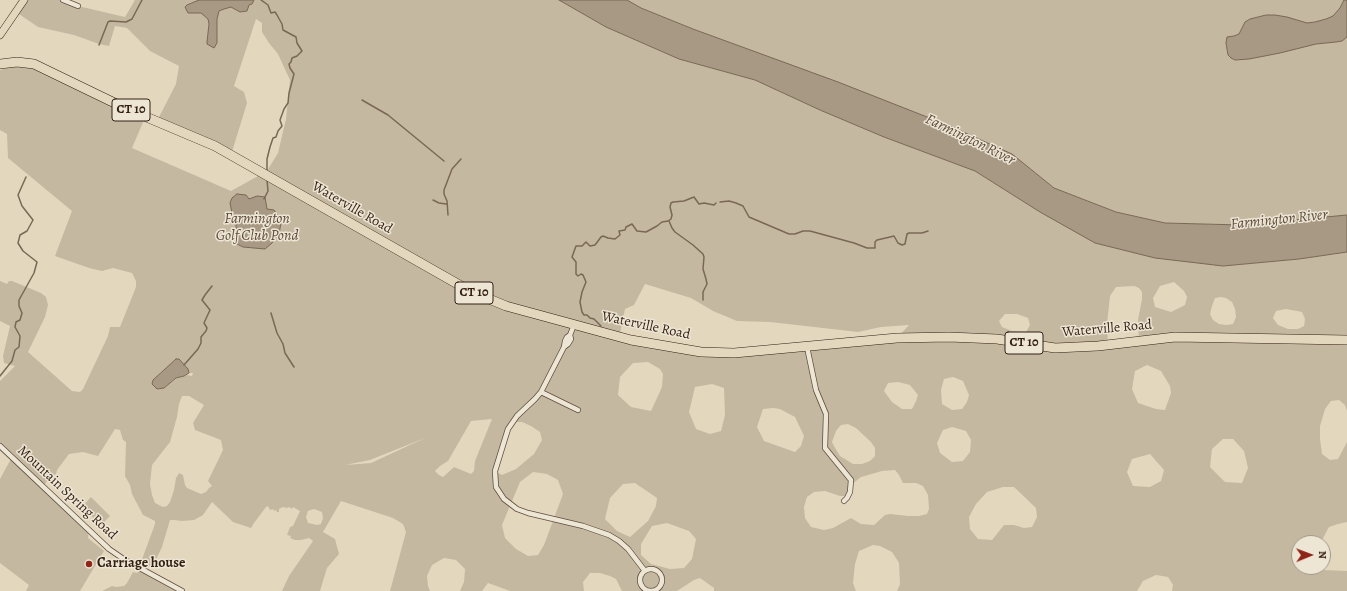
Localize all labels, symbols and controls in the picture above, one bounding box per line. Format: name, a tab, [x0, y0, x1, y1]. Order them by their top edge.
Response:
road number: CT 10	[112, 99, 150, 121]
water label: Farmington River	[922, 111, 1018, 169]
street label: Waterville Road	[309, 178, 395, 238]
water label: Farmington River	[1230, 206, 1328, 234]
water label: Farmington Golf Club Pond	[216, 210, 298, 245]
road number: CT 10	[455, 282, 493, 304]
street label: Waterville Road	[600, 308, 692, 344]
street label: Waterville Road	[1061, 317, 1153, 341]
road number: CT 10	[1005, 332, 1043, 354]
street label: Mountain Spring Road	[14, 443, 120, 543]
north arrow	[1291, 535, 1331, 575]
text: N	[1315, 551, 1330, 559]
place label: Carriage house	[97, 556, 185, 572]
marker: Carriage house	[84, 559, 94, 569]

